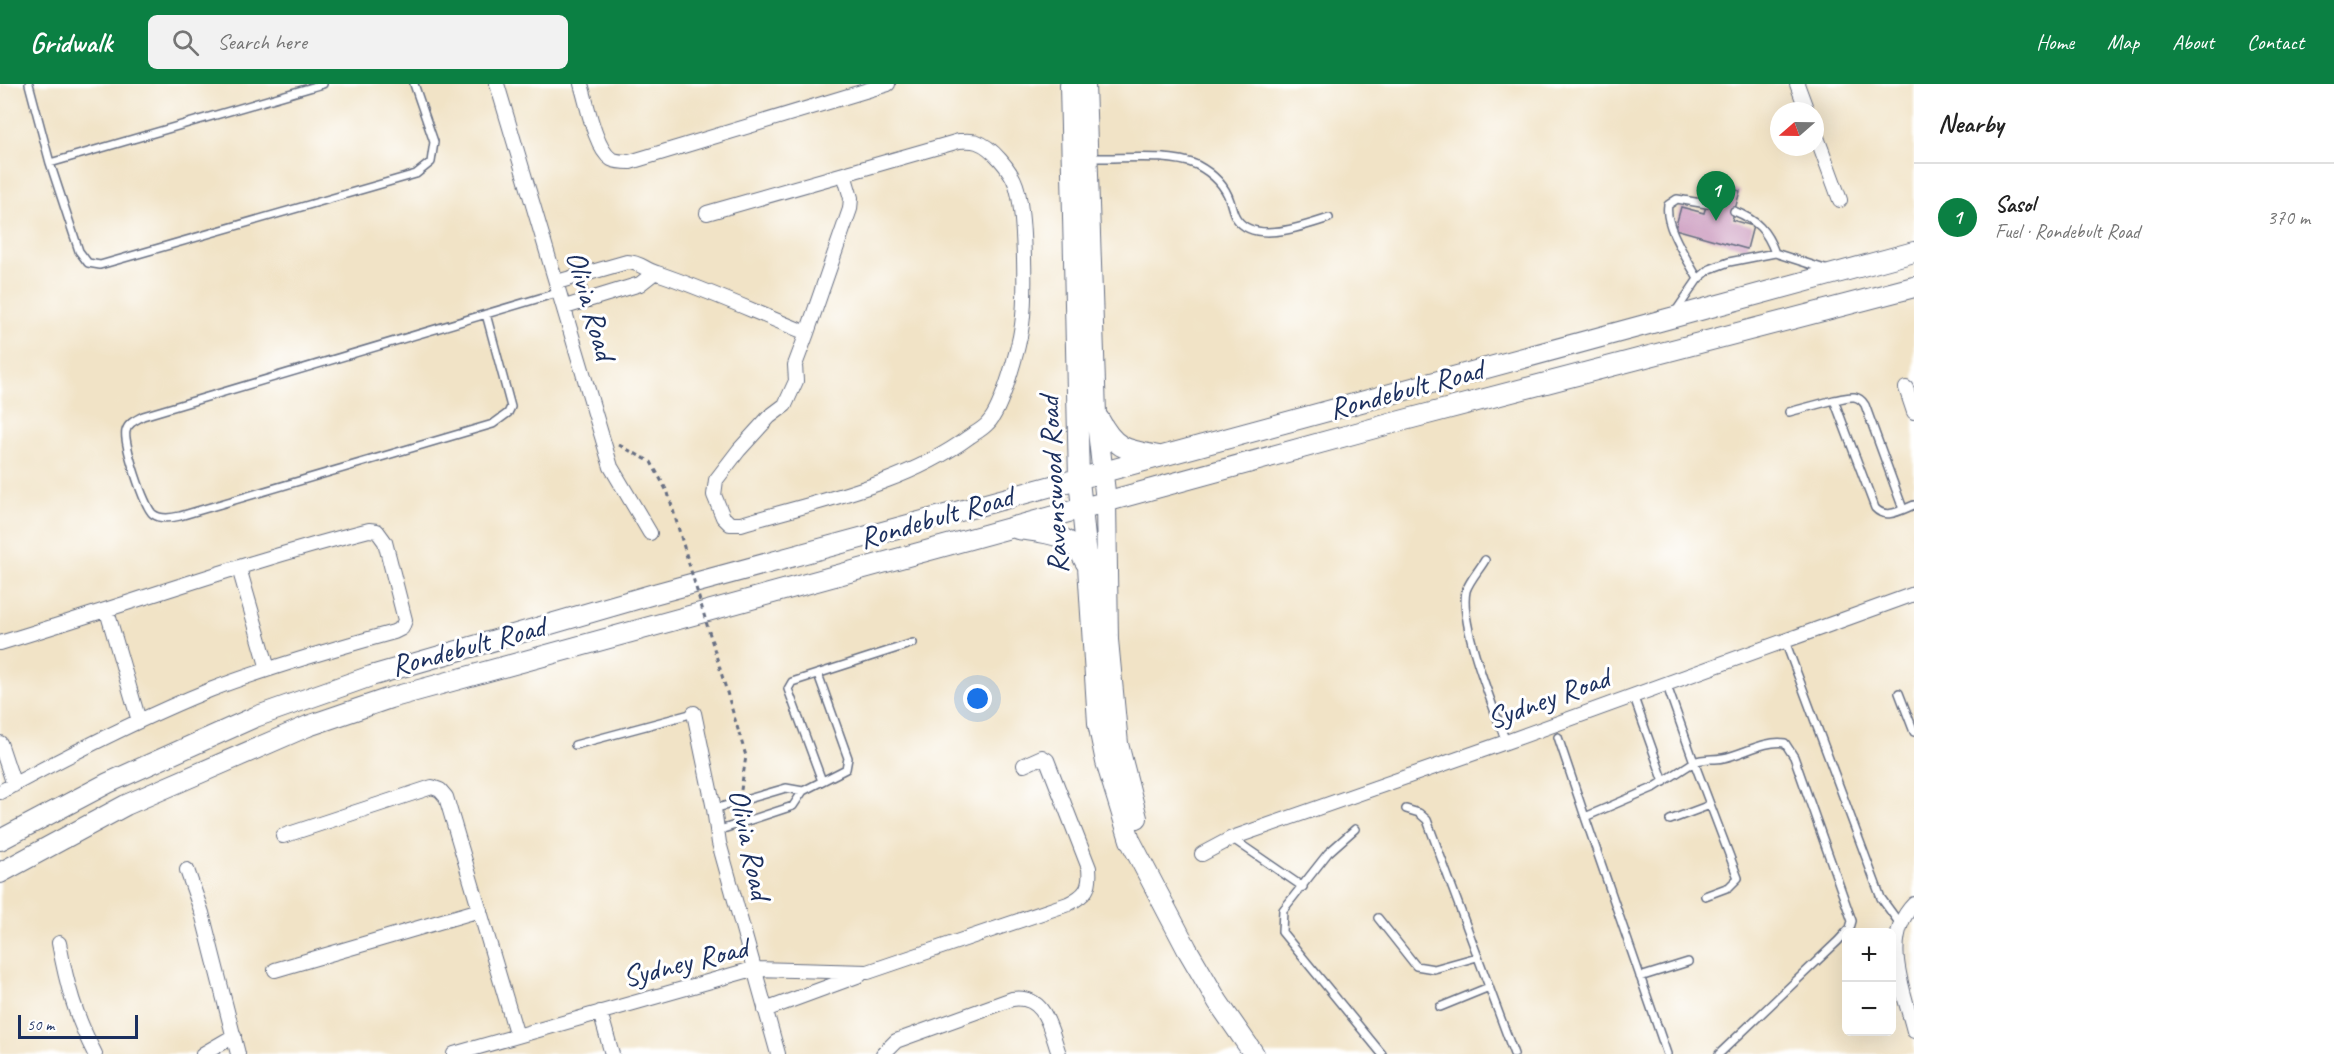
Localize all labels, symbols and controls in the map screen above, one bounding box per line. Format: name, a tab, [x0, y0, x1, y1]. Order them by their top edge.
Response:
search box	[148, 15, 568, 69]
text: Gridwalk	[30, 25, 112, 60]
icon: search	[169, 26, 202, 59]
text: Search here	[217, 28, 307, 56]
text: Home	[2036, 29, 2074, 55]
text: Map	[2107, 29, 2139, 55]
text: About	[2172, 29, 2214, 55]
text: Contact	[2247, 29, 2304, 55]
north arrow	[1770, 102, 1824, 156]
text: Nearby	[1938, 107, 2003, 140]
pin: 1	[1696, 172, 1736, 221]
text: Sasol	[1995, 191, 2035, 219]
text: 1	[1953, 205, 1962, 230]
text: 370 m	[2267, 205, 2310, 230]
text: Fuel · Rondebult Road	[1995, 219, 2140, 244]
street label: Olivia Road	[557, 246, 626, 368]
street label: Rondebult Road	[1325, 349, 1491, 428]
street label: Ravenswood Road	[1029, 391, 1077, 575]
street label: Rondebult Road	[855, 476, 1021, 557]
street label: Rondebult Road	[387, 606, 553, 685]
street label: Sydney Road	[1482, 657, 1618, 738]
your location	[963, 684, 992, 713]
street label: Olivia Road	[720, 786, 781, 907]
street label: Sydney Road	[619, 927, 755, 996]
map controls	[1842, 928, 1896, 1036]
button: +	[1842, 928, 1896, 982]
button: −	[1842, 982, 1896, 1036]
scale bar	[18, 1012, 138, 1040]
text: 50 m	[27, 1015, 54, 1035]

